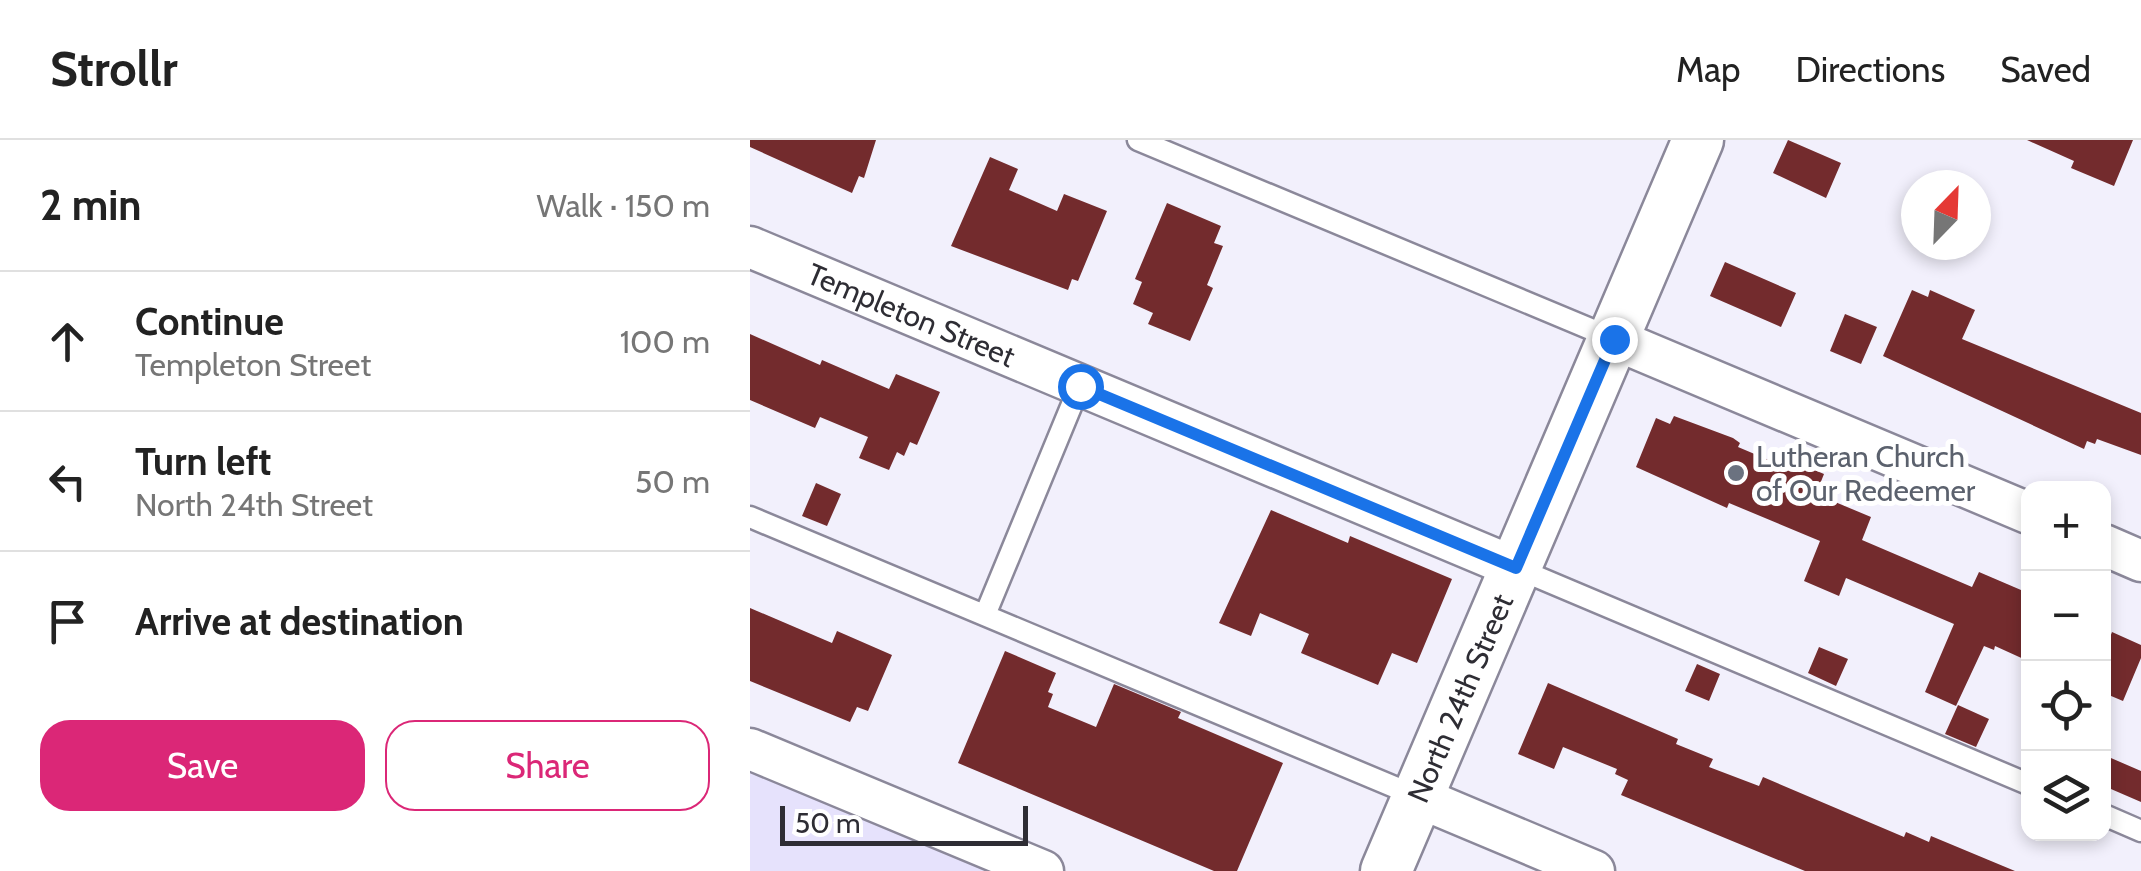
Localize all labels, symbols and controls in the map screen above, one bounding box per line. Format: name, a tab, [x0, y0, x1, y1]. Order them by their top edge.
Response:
text: Strollr	[50, 40, 178, 98]
text: Map	[1676, 48, 1741, 91]
text: Directions	[1796, 48, 1945, 91]
text: Saved	[2000, 48, 2091, 91]
north arrow	[1901, 170, 1991, 260]
text: 2 min	[40, 179, 141, 231]
text: Walk · 150 m	[536, 186, 710, 225]
street label: Templeton Street	[802, 255, 1021, 375]
text: Continue	[135, 298, 284, 345]
icon: ahead	[40, 314, 95, 369]
route end	[1592, 317, 1638, 363]
text: 100 m	[620, 322, 710, 361]
text: Templeton Street	[135, 345, 371, 384]
route start	[1058, 364, 1104, 410]
text: Turn left	[135, 438, 271, 485]
place label: Lutheran Church of Our Redeemer	[1756, 438, 1976, 509]
icon: left	[40, 454, 95, 509]
text: 50 m	[635, 462, 710, 501]
marker: Lutheran Church of Our Redeemer	[1725, 462, 1747, 484]
map controls	[2021, 481, 2111, 841]
button: +	[2021, 481, 2111, 571]
text: North 24th Street	[135, 485, 373, 524]
button: −	[2021, 571, 2111, 661]
street label: North 24th Street	[1399, 588, 1521, 808]
icon: arrive	[40, 594, 95, 649]
text: Arrive at destination	[135, 598, 464, 645]
button: locate	[2021, 661, 2111, 751]
button: Save	[40, 720, 365, 811]
button: Share	[385, 720, 710, 811]
button: layers	[2021, 751, 2111, 841]
scale bar	[780, 801, 1028, 846]
text: 50 m	[795, 806, 861, 840]

